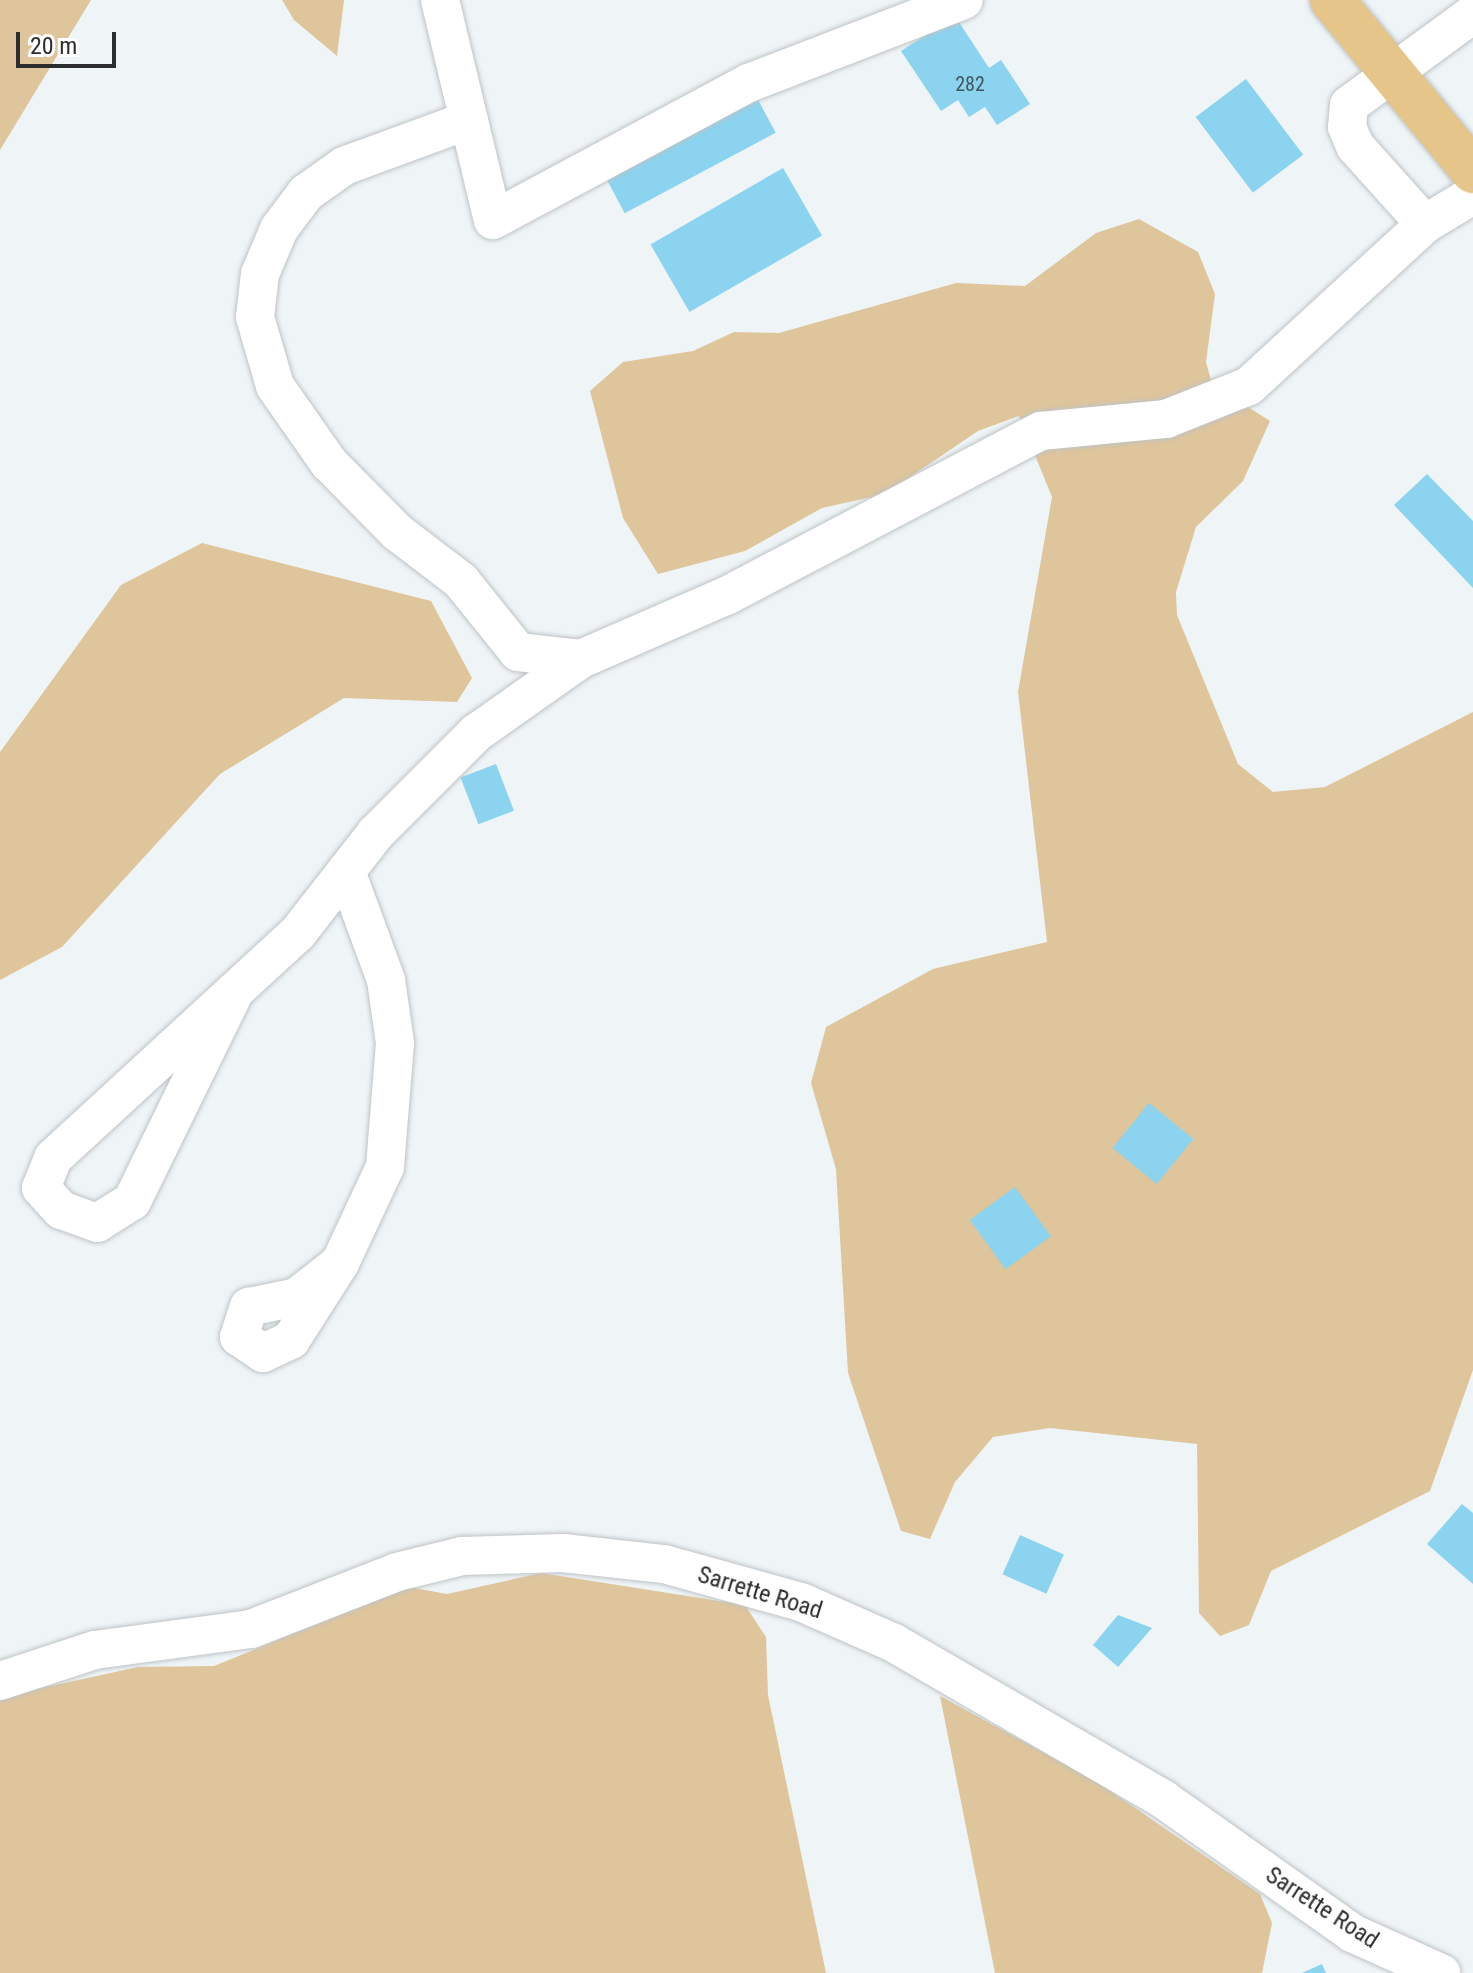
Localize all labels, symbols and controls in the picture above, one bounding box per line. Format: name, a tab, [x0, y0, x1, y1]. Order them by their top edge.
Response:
scale bar	[20, 16, 120, 66]
text: 20 m	[30, 32, 77, 60]
house number: 282	[955, 72, 985, 96]
street label: Sarrette Road	[694, 1560, 826, 1626]
street label: Sarrette Road	[1260, 1861, 1384, 1955]

